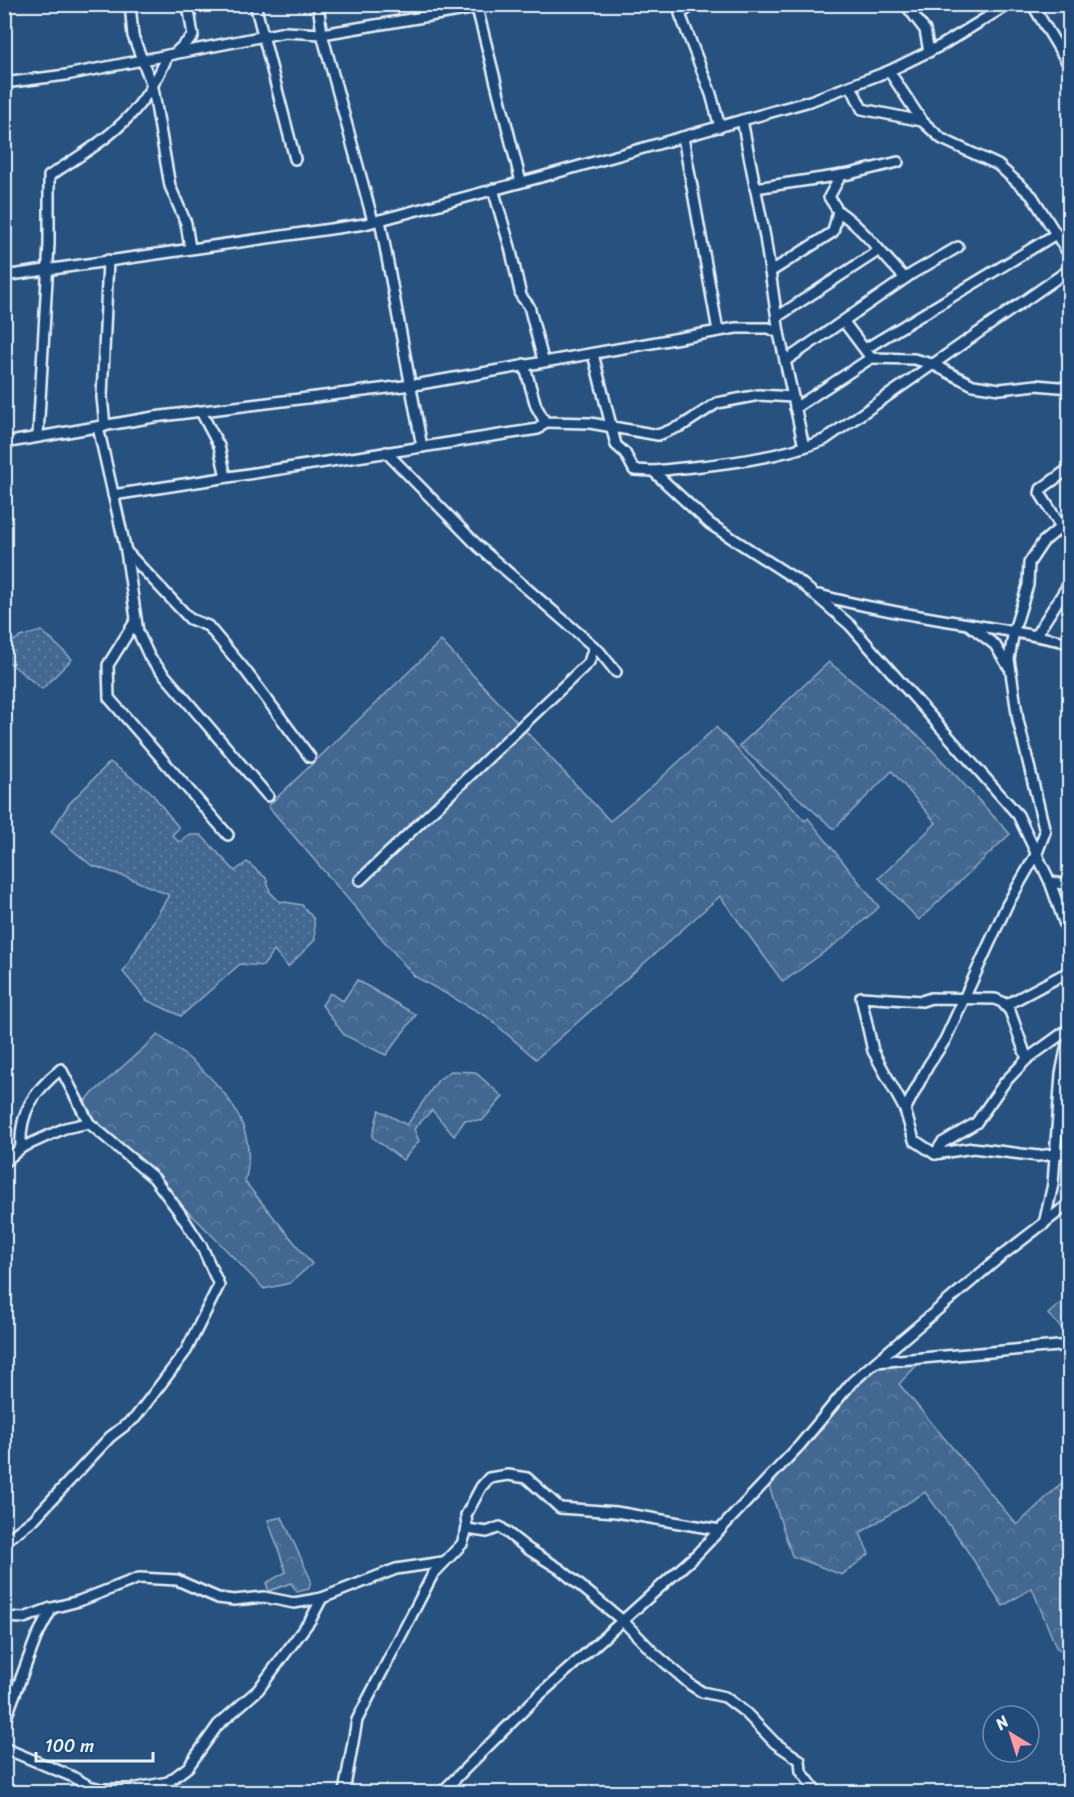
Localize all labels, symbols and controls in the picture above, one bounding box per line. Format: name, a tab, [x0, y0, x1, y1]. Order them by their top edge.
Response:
north arrow	[981, 1704, 1041, 1764]
text: N	[988, 1707, 1016, 1738]
scale bar	[36, 1725, 153, 1763]
text: 100 m	[45, 1730, 94, 1762]

